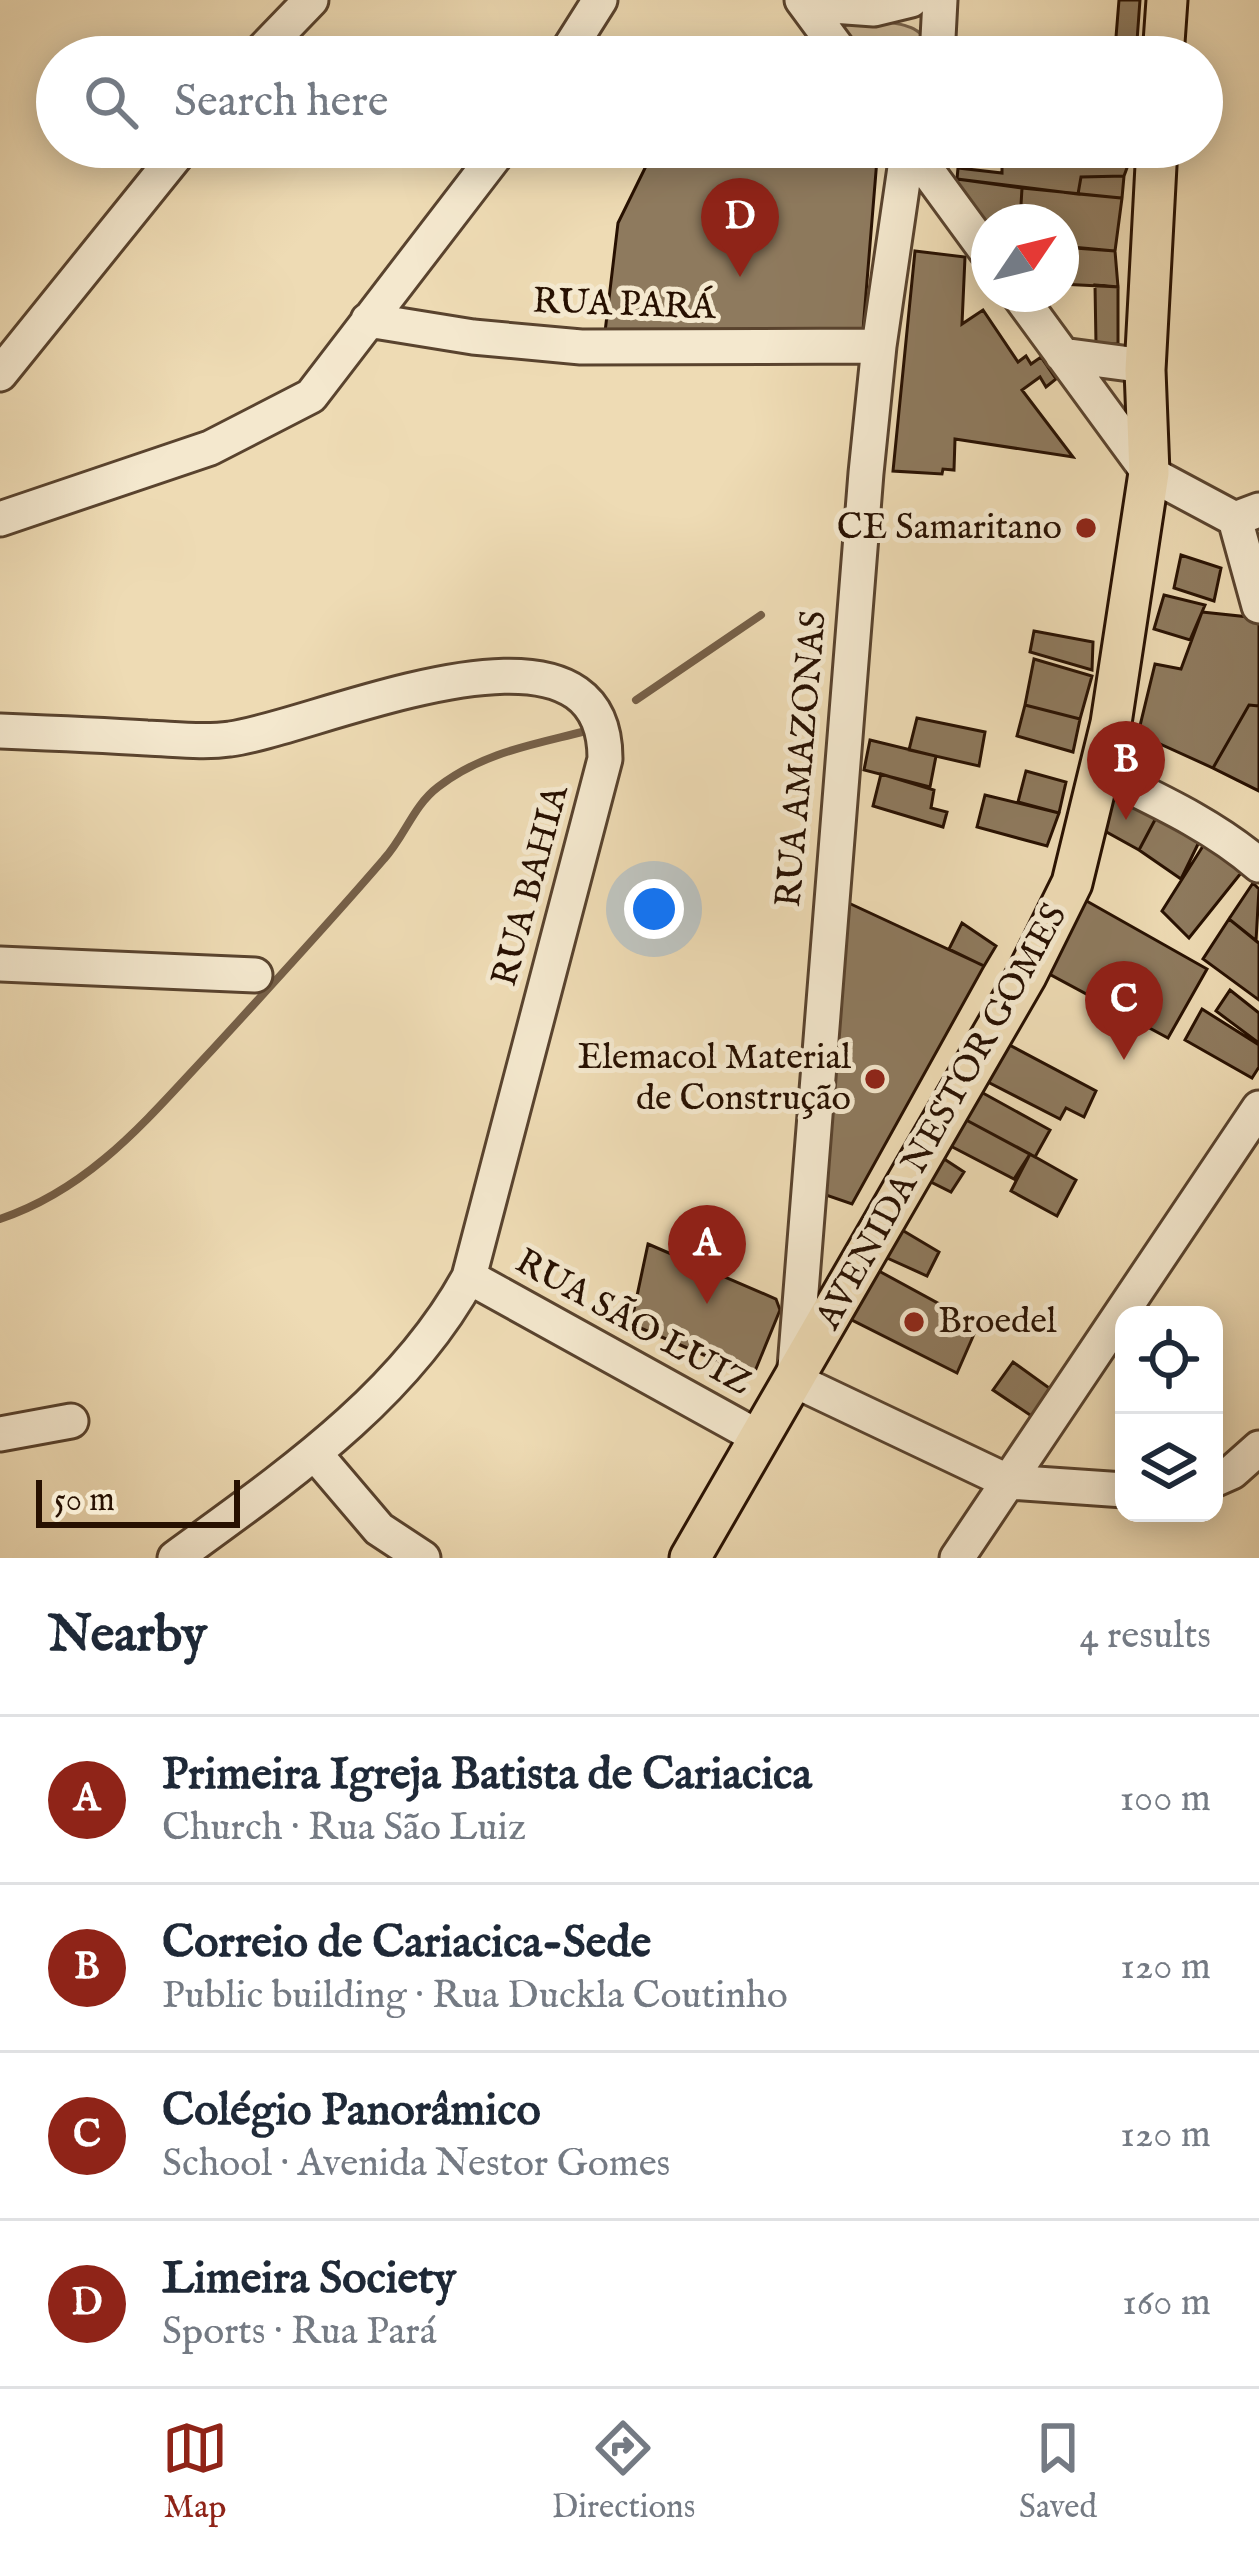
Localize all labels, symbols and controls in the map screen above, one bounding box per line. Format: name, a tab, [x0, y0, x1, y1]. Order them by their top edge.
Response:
search box	[36, 36, 1223, 168]
icon: search	[78, 69, 144, 135]
text: Search here	[174, 74, 388, 131]
pin: D	[701, 178, 779, 277]
north arrow	[971, 204, 1079, 312]
street label: RUA PARÁ	[532, 278, 718, 331]
place label: CE Samaritano	[837, 505, 1062, 551]
marker: CE Samaritano	[1073, 515, 1099, 541]
street label: RUA AMAZONAS	[766, 609, 838, 909]
pin: B	[1087, 721, 1165, 820]
street label: RUA BAHIA	[482, 779, 580, 991]
your location	[624, 879, 684, 939]
street label: AVENIDA NESTOR GOMES	[805, 896, 1078, 1338]
pin: C	[1085, 961, 1163, 1060]
place label: Elemacol Material de Construção	[577, 1035, 851, 1122]
marker: Elemacol Material de Construção	[862, 1066, 888, 1092]
pin: A	[668, 1205, 746, 1304]
street label: RUA SÃO LUIZ	[508, 1240, 758, 1406]
place label: Broedel	[938, 1299, 1057, 1345]
map controls	[1115, 1306, 1223, 1522]
button: locate	[1115, 1306, 1223, 1414]
marker: Broedel	[901, 1309, 927, 1335]
button: layers	[1115, 1414, 1223, 1522]
scale bar	[36, 1474, 240, 1527]
text: 50 m	[54, 1480, 115, 1522]
text: Nearby	[48, 1604, 207, 1669]
text: 4 results	[1079, 1612, 1211, 1661]
text: Primeira Igreja Batista de Cariacica	[162, 1747, 812, 1804]
text: A	[74, 1775, 100, 1824]
text: 100 m	[1120, 1775, 1211, 1824]
text: Church · Rua São Luiz	[162, 1804, 526, 1853]
text: Correio de Cariacica-Sede	[162, 1915, 651, 1972]
text: B	[74, 1943, 100, 1992]
text: 120 m	[1120, 1943, 1211, 1992]
text: Public building · Rua Duckla Coutinho	[162, 1972, 788, 2021]
text: Colégio Panorâmico	[162, 2083, 541, 2140]
text: C	[73, 2111, 101, 2160]
text: 120 m	[1120, 2111, 1211, 2160]
text: School · Avenida Nestor Gomes	[162, 2140, 670, 2189]
text: Limeira Society	[162, 2251, 456, 2308]
text: D	[71, 2279, 103, 2328]
text: 160 m	[1122, 2279, 1211, 2328]
text: Sports · Rua Pará	[162, 2308, 437, 2357]
tab: Map	[162, 2415, 228, 2529]
tab: Directions	[552, 2415, 695, 2529]
tab: Saved	[1019, 2415, 1097, 2529]

